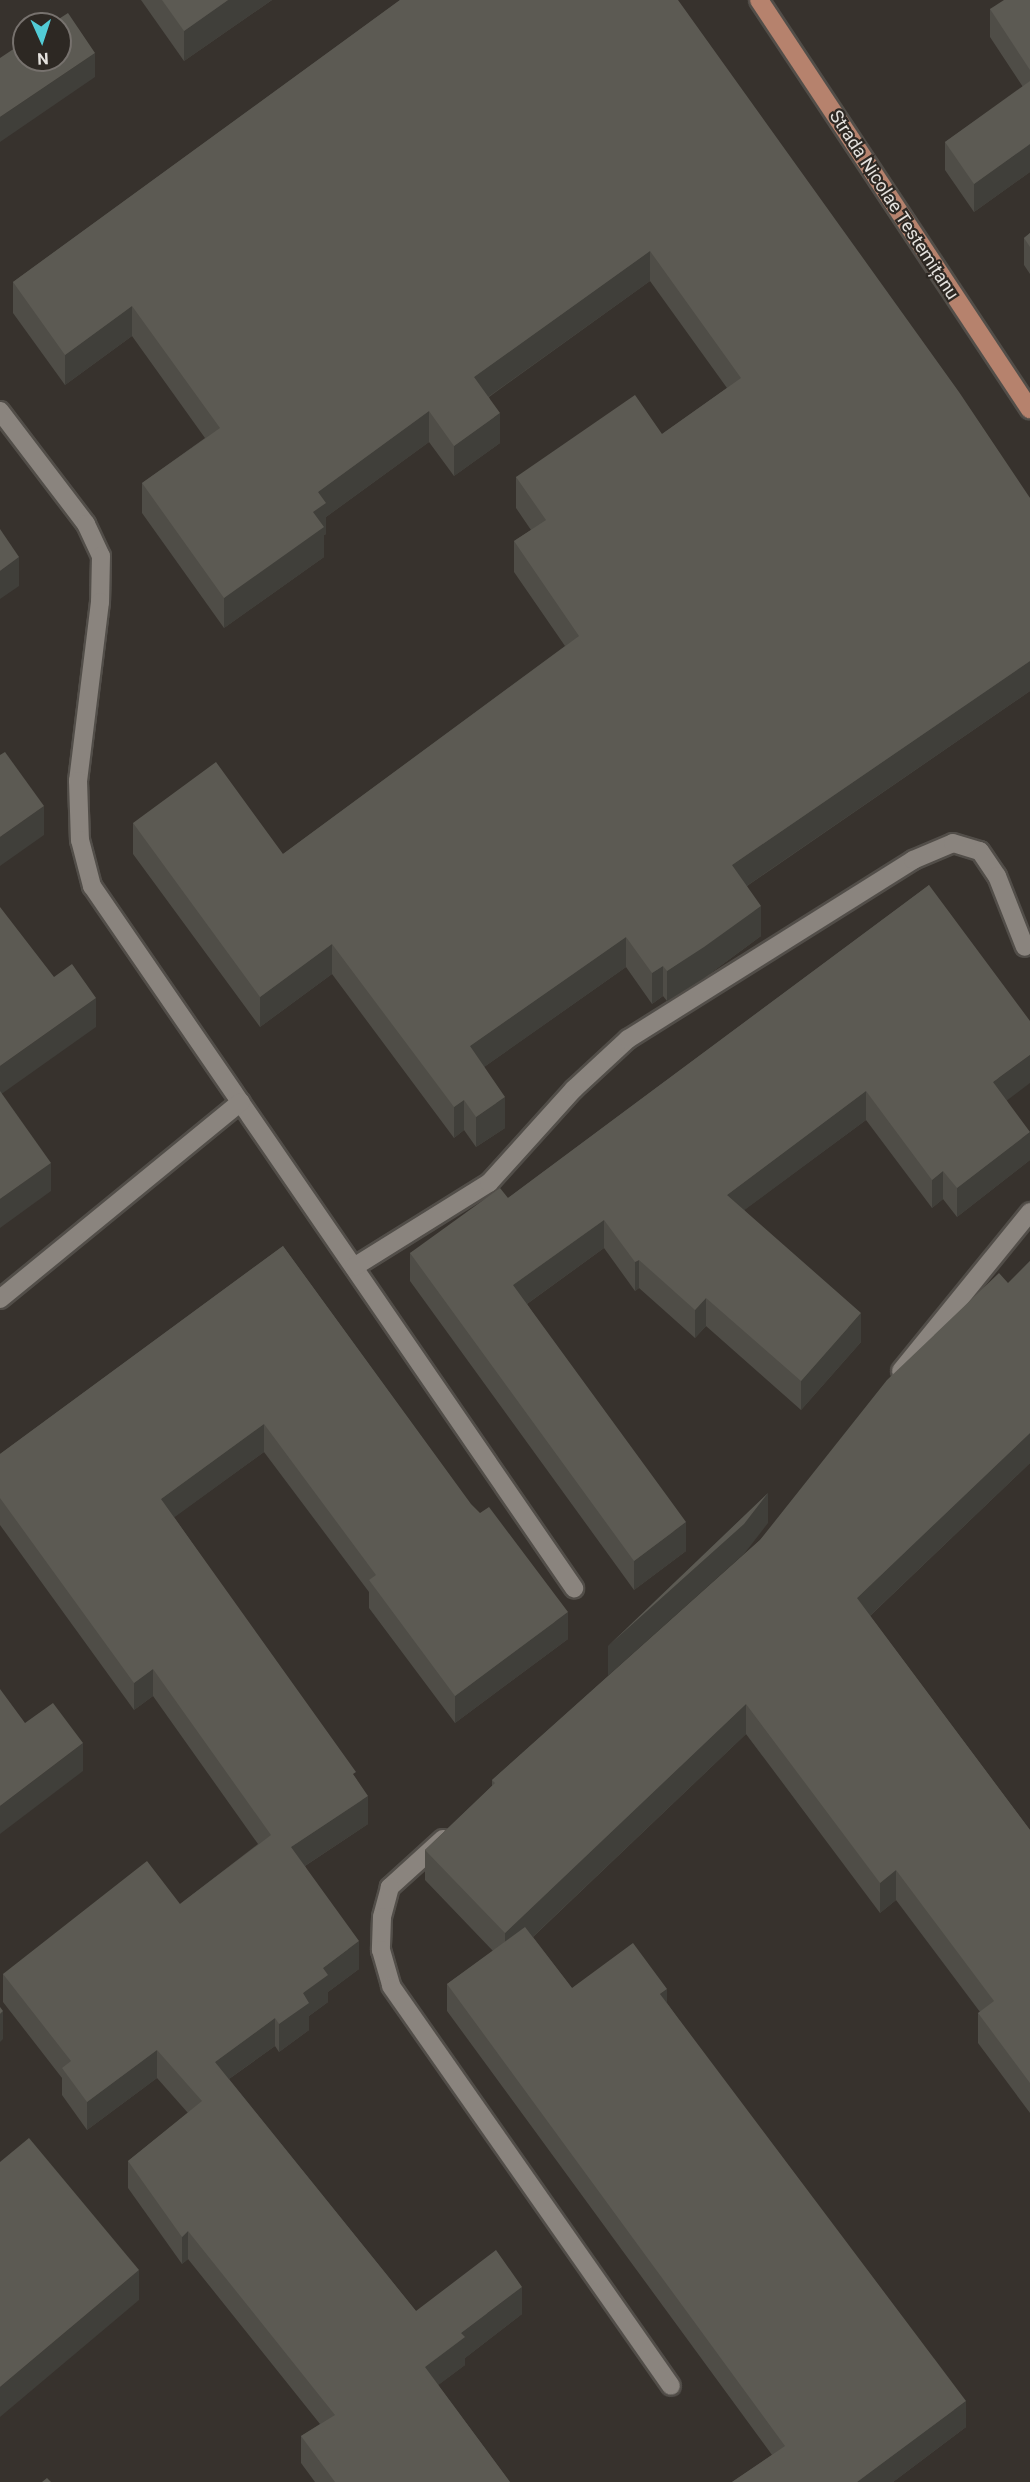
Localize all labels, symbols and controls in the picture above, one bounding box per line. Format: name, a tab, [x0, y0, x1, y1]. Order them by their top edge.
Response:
north arrow	[12, 12, 72, 72]
text: N	[37, 49, 49, 68]
street label: Strada Nicolae Testemițanu	[825, 106, 963, 304]

